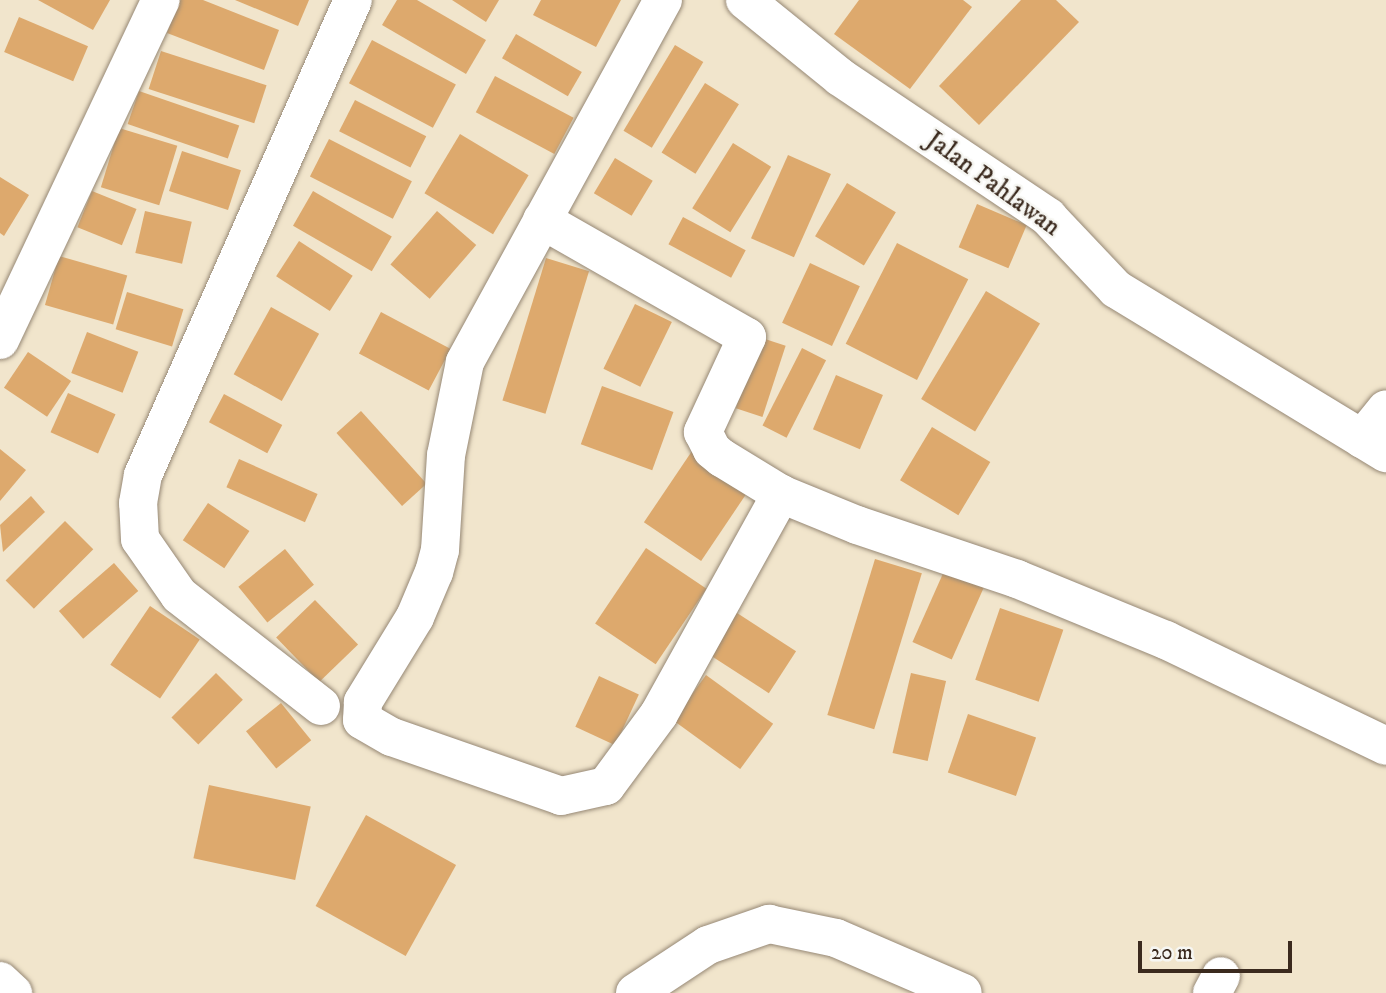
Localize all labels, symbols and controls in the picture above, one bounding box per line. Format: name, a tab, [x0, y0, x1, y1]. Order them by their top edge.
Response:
street label: Jalan Pahlawan	[920, 125, 1066, 243]
scale bar	[1141, 926, 1295, 970]
text: 20 m	[1151, 940, 1193, 966]

